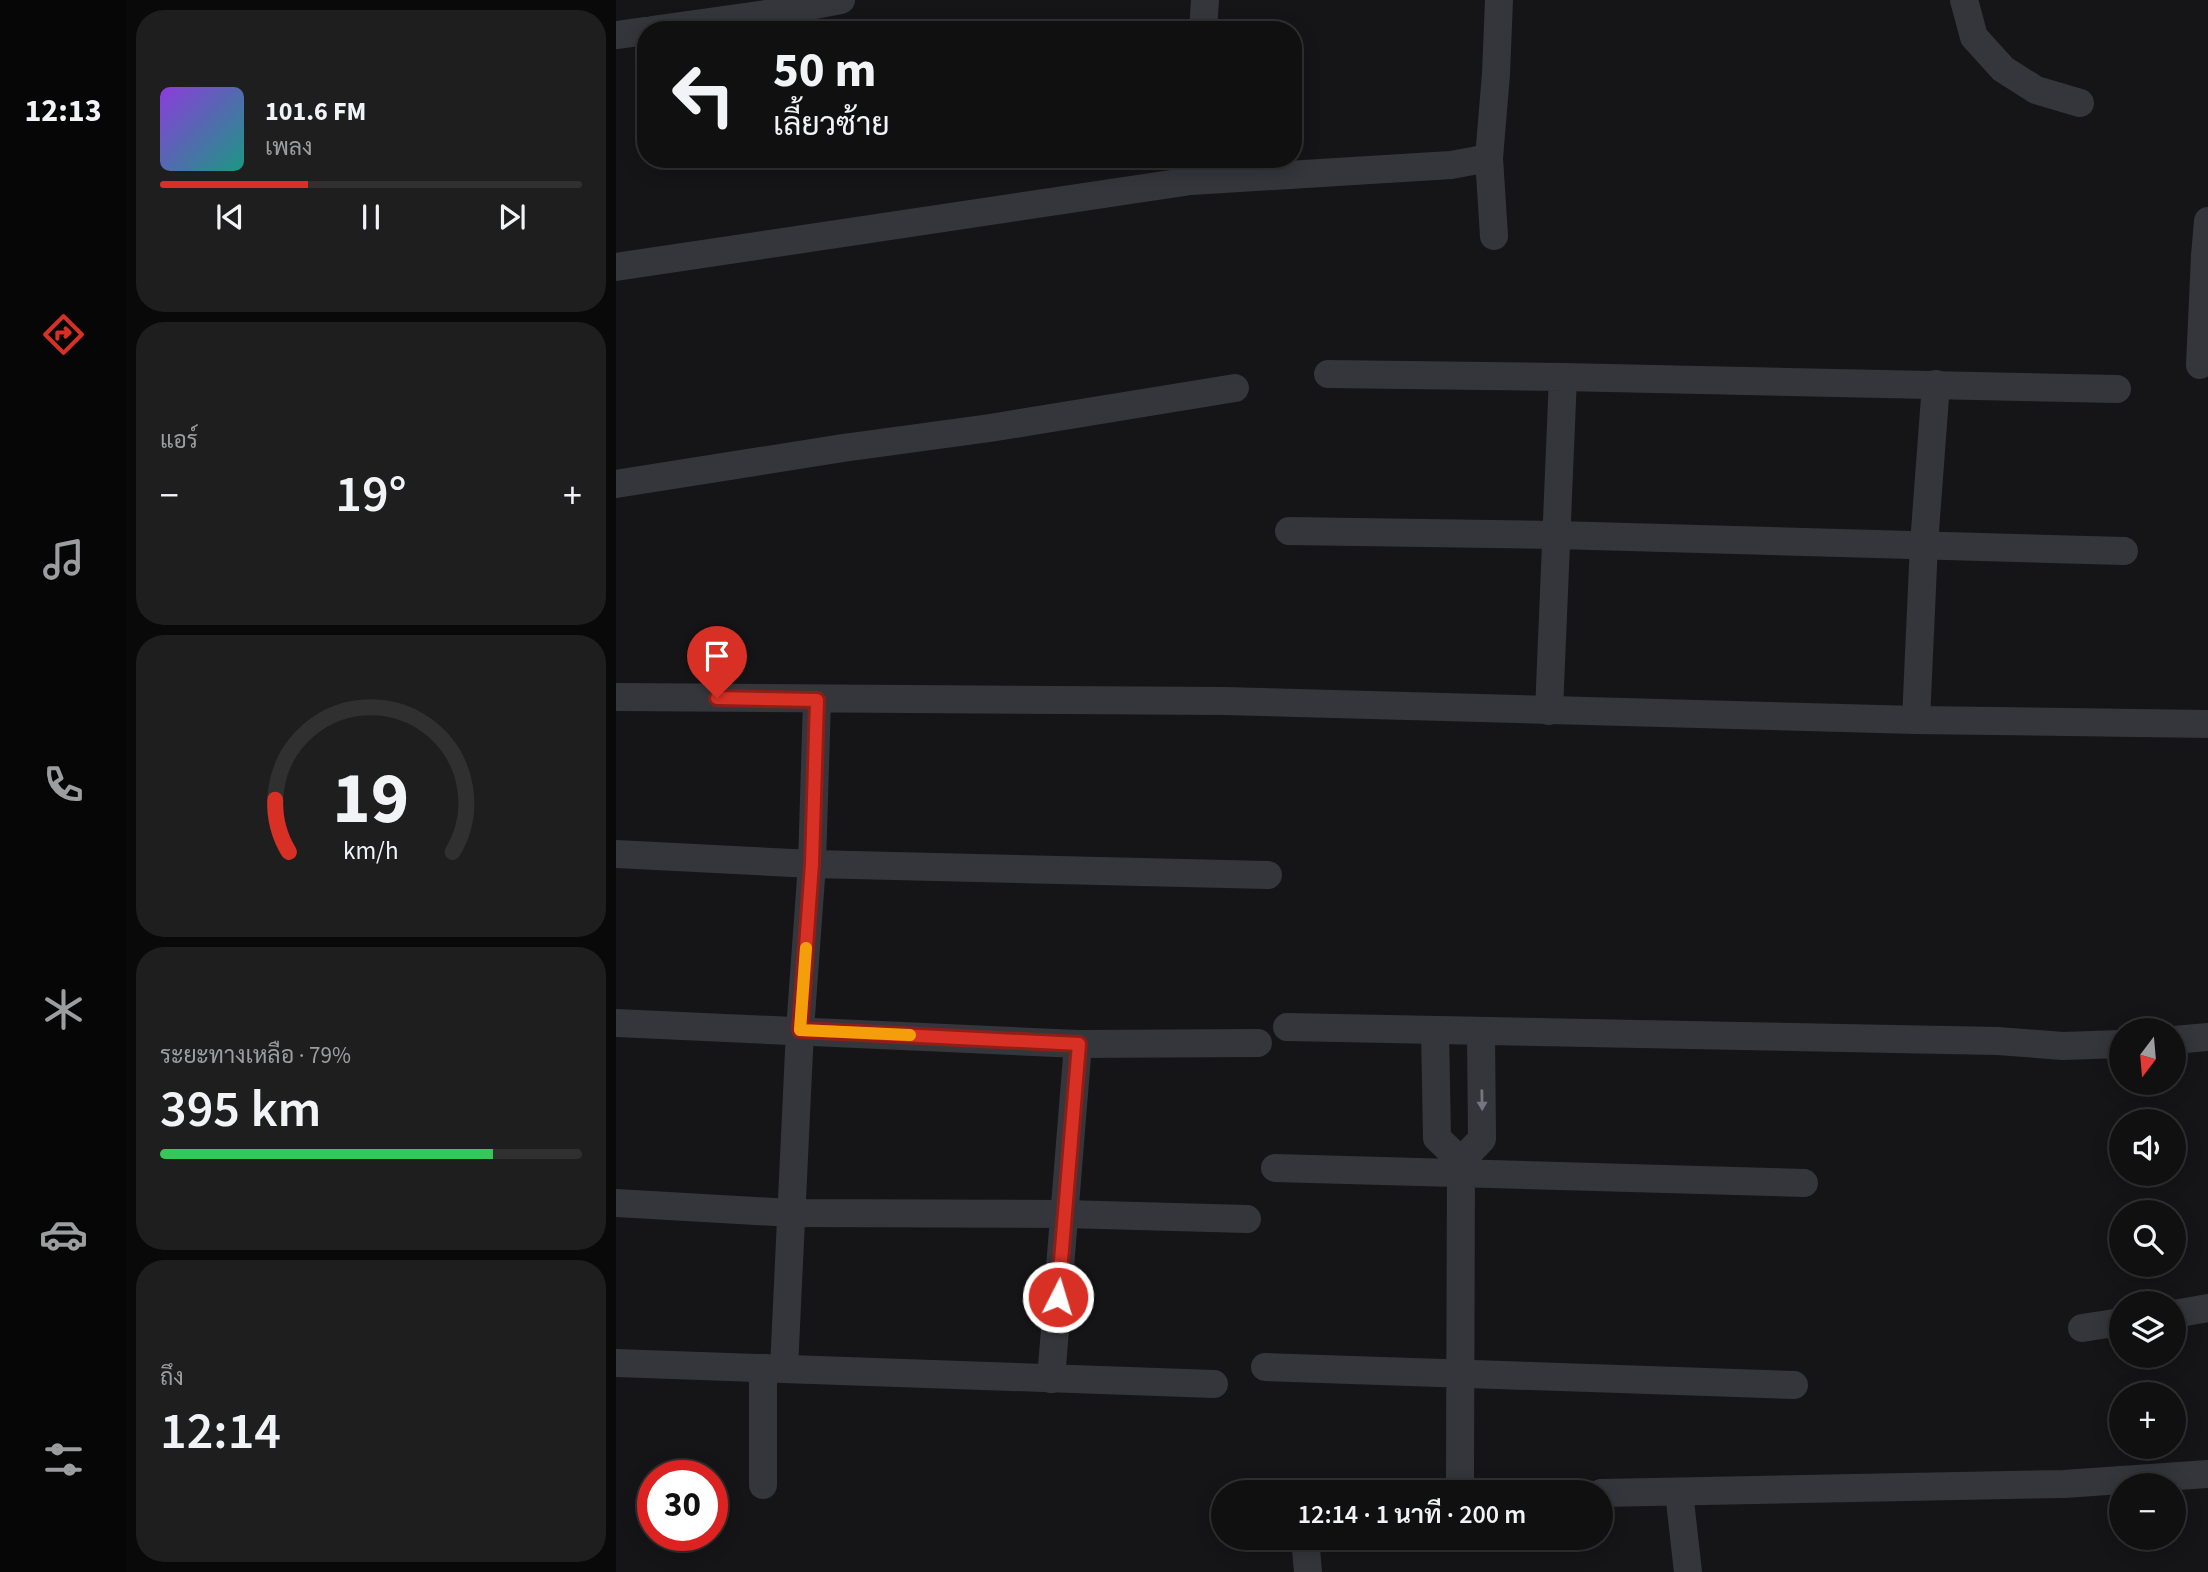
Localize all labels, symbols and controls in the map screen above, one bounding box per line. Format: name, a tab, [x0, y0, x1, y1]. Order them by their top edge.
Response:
text: 50 m	[773, 36, 877, 106]
icon: left	[658, 49, 749, 140]
text: 12:13	[24, 88, 102, 134]
text: 101.6 FM	[265, 93, 366, 130]
text: เลี้ยวซ้าย	[773, 102, 890, 148]
text: เพลง	[265, 131, 312, 164]
icon: previous	[211, 198, 249, 236]
icon: pause	[352, 198, 390, 236]
icon: next	[493, 198, 531, 236]
icon: directions	[39, 310, 88, 359]
text: แอร์	[160, 424, 198, 457]
text: 19°	[335, 458, 407, 532]
text: −	[160, 469, 179, 523]
text: +	[563, 469, 582, 523]
icon: music	[39, 535, 88, 584]
pin	[687, 626, 747, 698]
icon: arrive	[698, 637, 736, 675]
text: 19	[333, 747, 409, 851]
icon: phone	[39, 760, 88, 809]
text: km/h	[343, 833, 399, 869]
icon: climate	[39, 985, 88, 1034]
north arrow	[2109, 1018, 2186, 1096]
map controls	[2109, 1018, 2186, 1550]
text: ระยะทางเหลือ · 79%	[160, 1039, 351, 1072]
text: 395 km	[160, 1073, 321, 1147]
one-way arrow	[1476, 1089, 1488, 1111]
button: sound	[2109, 1109, 2186, 1186]
button: search	[2109, 1200, 2186, 1277]
icon: car	[39, 1210, 88, 1259]
position arrow	[1021, 1260, 1095, 1334]
button: layers	[2109, 1291, 2186, 1368]
text: ถึง	[160, 1361, 184, 1394]
button: +	[2109, 1382, 2186, 1459]
text: 12:14	[160, 1395, 281, 1469]
icon: filters	[39, 1435, 88, 1484]
speed limit sign: 30	[637, 1460, 728, 1551]
button: −	[2109, 1473, 2186, 1550]
text: 12:14 · 1 นาที · 200 m	[1298, 1496, 1526, 1533]

